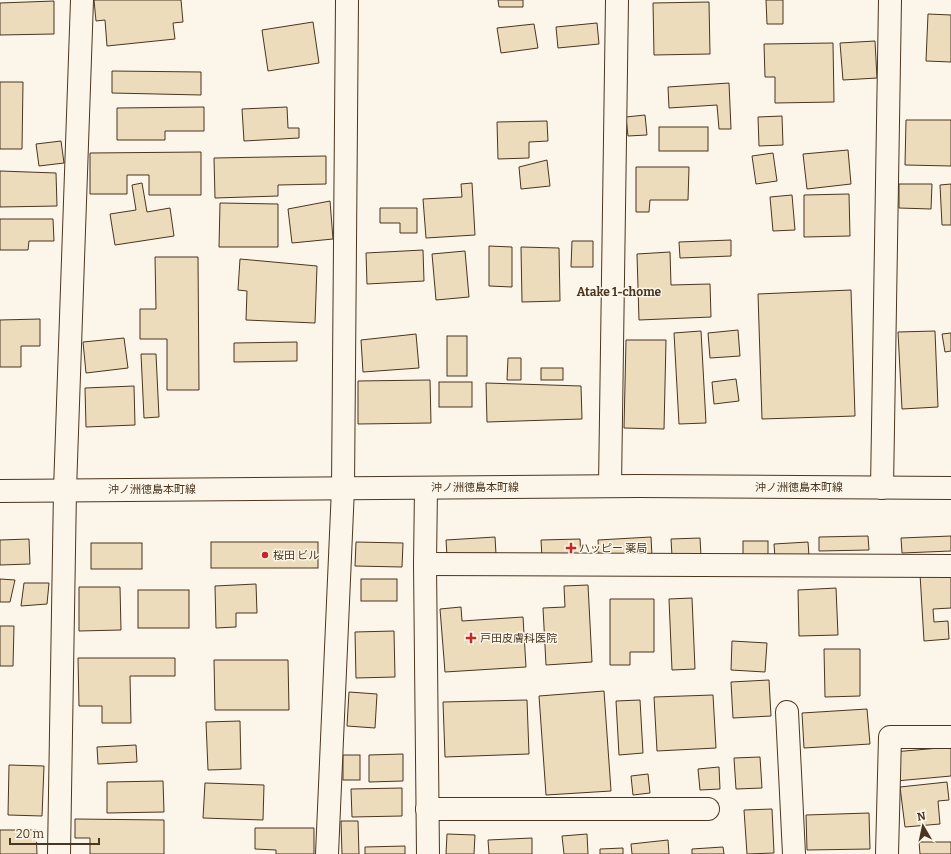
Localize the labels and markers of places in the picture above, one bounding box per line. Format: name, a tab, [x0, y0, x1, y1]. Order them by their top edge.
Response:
place label: ハッピー 薬局	[579, 542, 647, 555]
marker: ハッピー 薬局	[566, 543, 576, 553]
place label: 桜田 ビル	[273, 549, 319, 562]
marker: 桜田 ビル	[260, 550, 270, 560]
marker: 戸田皮膚科医院	[465, 632, 477, 644]
place label: 戸田皮膚科医院	[480, 632, 557, 645]

